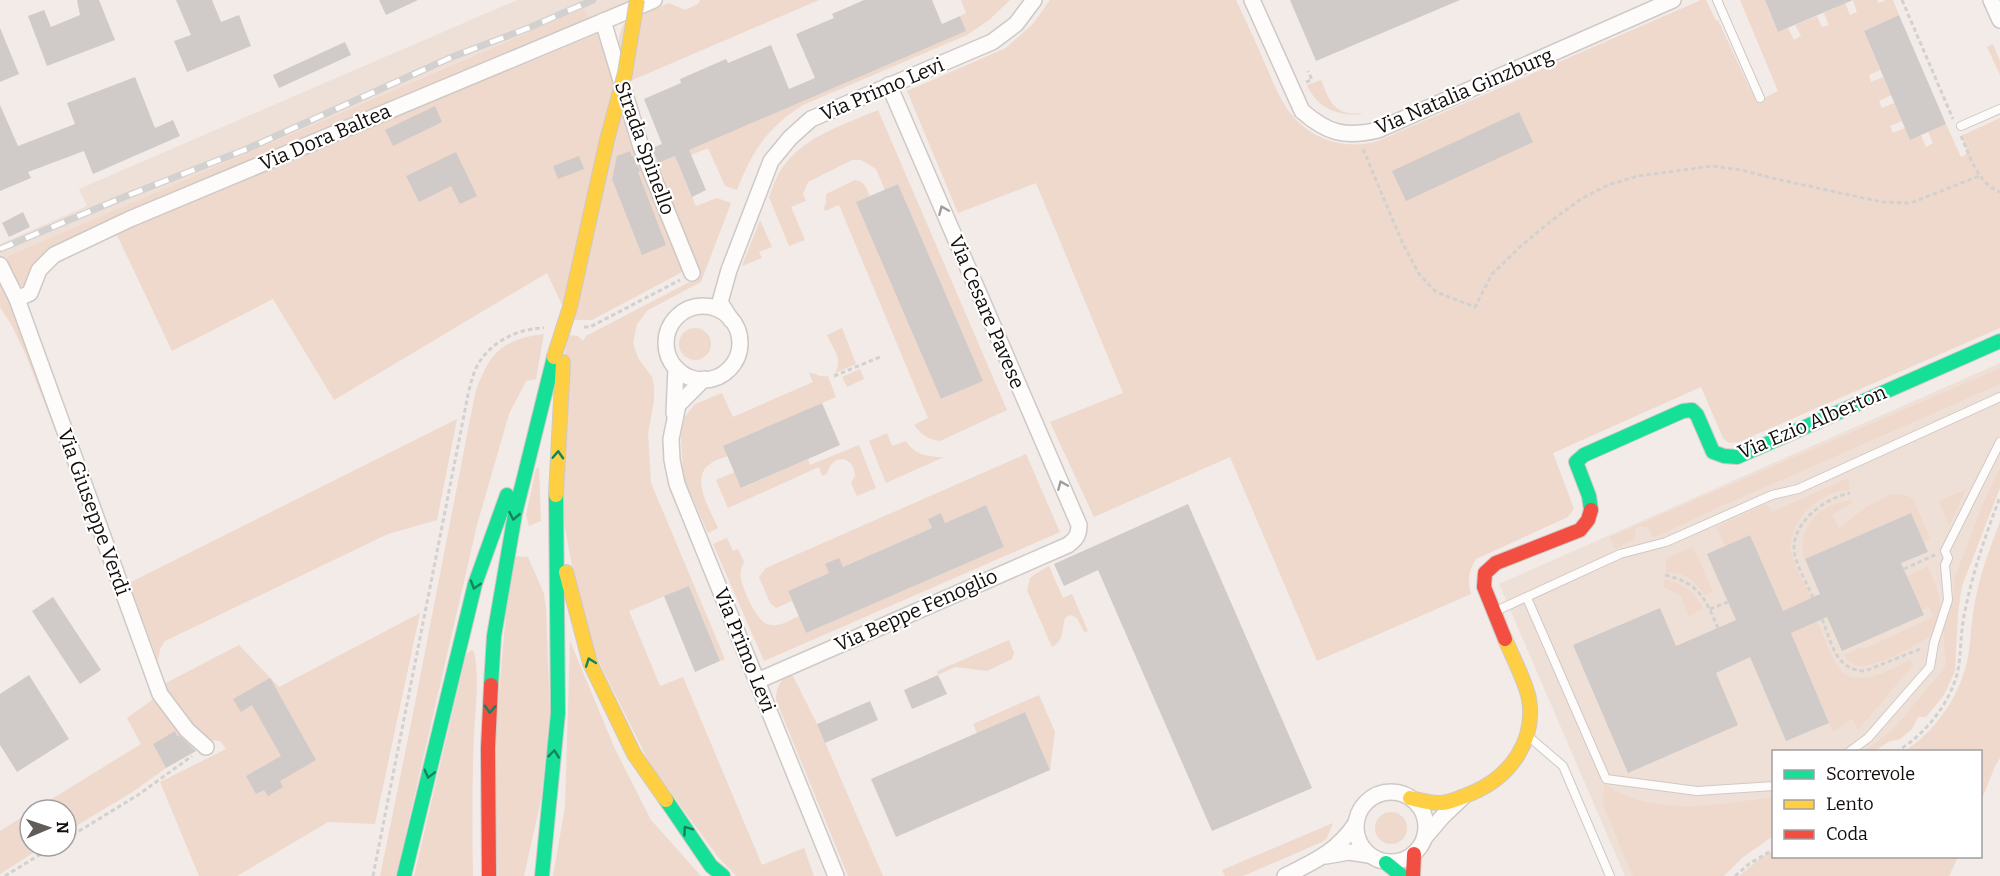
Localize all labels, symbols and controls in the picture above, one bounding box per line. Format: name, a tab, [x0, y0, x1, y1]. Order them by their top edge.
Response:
street label: Via Natalia Ginzburg	[1371, 43, 1557, 139]
street label: Via Primo Levi	[816, 52, 948, 126]
street label: Strada Spinello	[610, 78, 680, 218]
street label: Via Dora Baltea	[256, 98, 394, 175]
one-way arrow	[938, 205, 950, 216]
street label: Via Cesare Pavese	[944, 232, 1030, 392]
street label: Via Ezio Alberton	[1734, 380, 1890, 464]
street label: Via Giuseppe Verdi	[53, 425, 135, 599]
one-way arrow	[552, 450, 565, 459]
one-way arrow	[1057, 481, 1069, 492]
one-way arrow	[509, 511, 522, 521]
street label: Via Beppe Fenoglio	[831, 563, 1001, 657]
one-way arrow	[470, 579, 482, 590]
street label: Via Primo Levi	[709, 584, 781, 716]
one-way arrow	[585, 657, 598, 667]
one-way arrow	[483, 705, 496, 714]
one-way arrow	[547, 750, 560, 759]
legend	[1772, 750, 1982, 858]
text: Scorrevole	[1826, 763, 1915, 785]
one-way arrow	[423, 769, 436, 779]
text: Lento	[1826, 793, 1874, 815]
north arrow	[18, 798, 78, 858]
text: N	[53, 821, 72, 834]
text: Coda	[1826, 823, 1868, 845]
one-way arrow	[683, 826, 694, 837]

